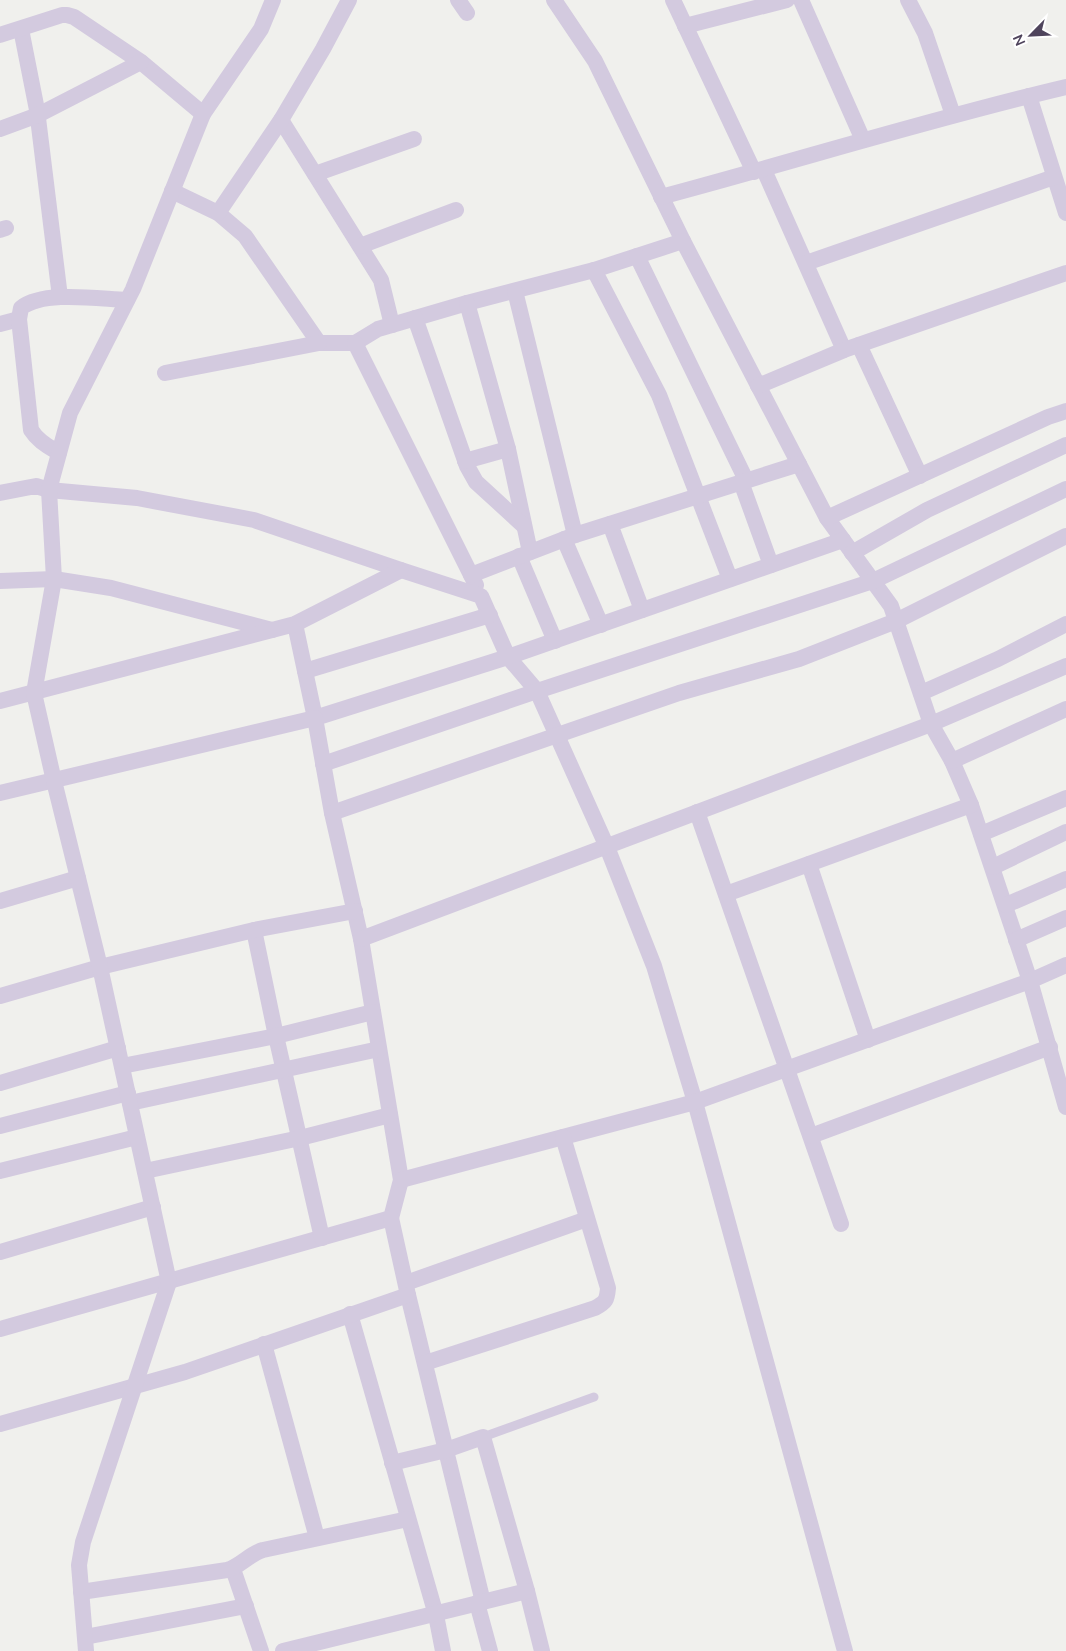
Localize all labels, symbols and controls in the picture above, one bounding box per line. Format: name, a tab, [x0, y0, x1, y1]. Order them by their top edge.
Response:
north arrow	[1006, 10, 1056, 60]
text: N	[1009, 32, 1029, 49]

